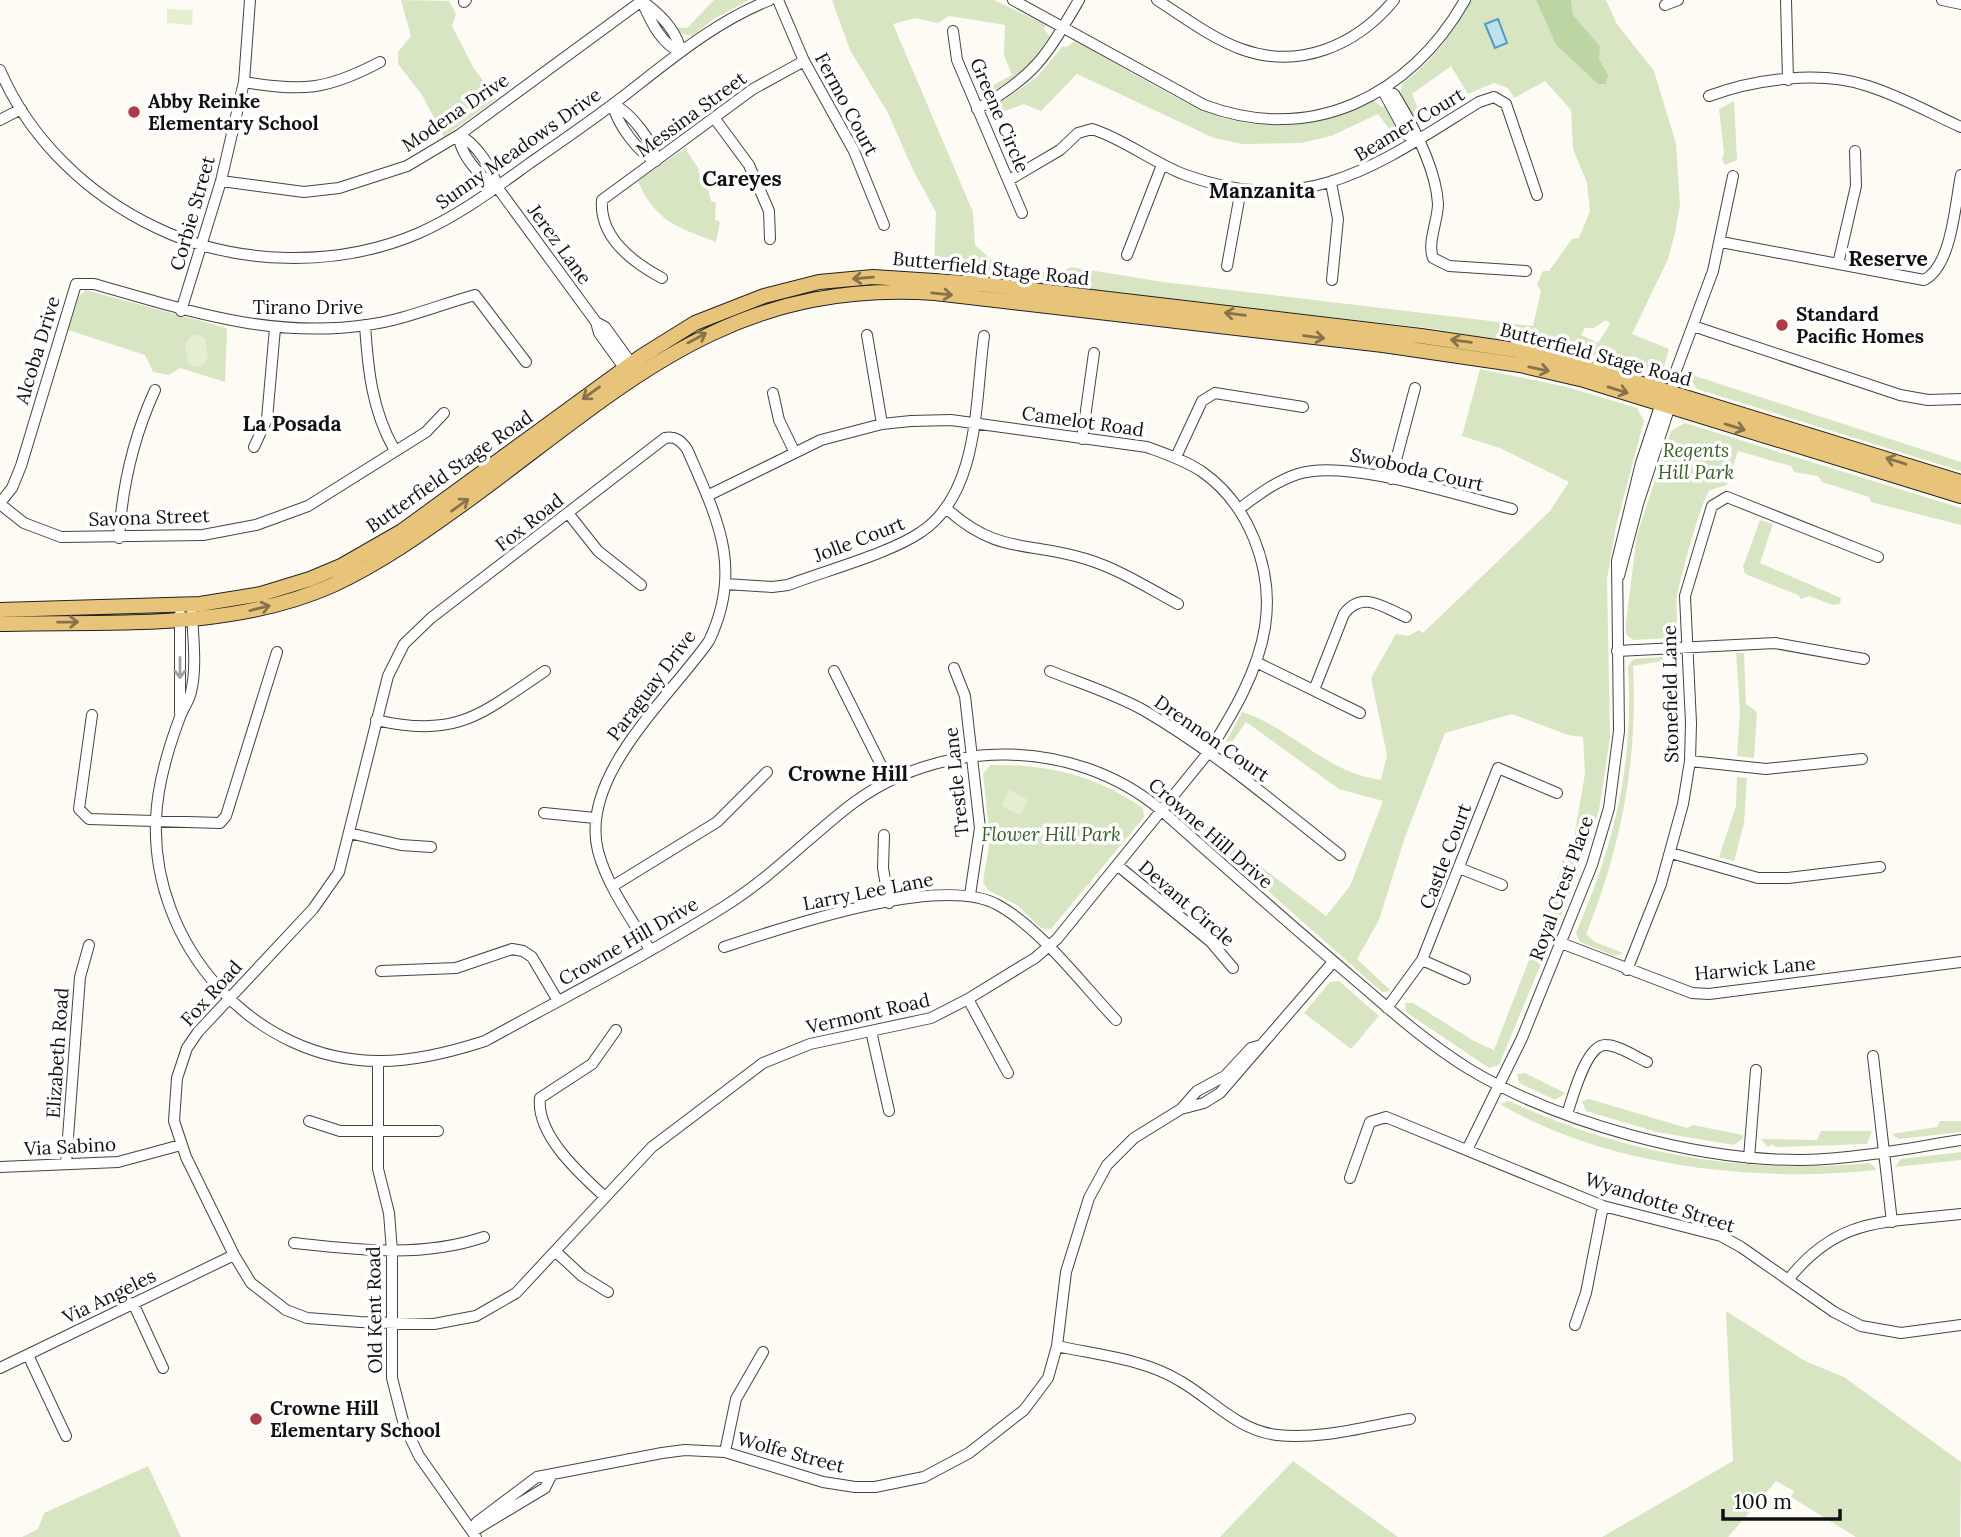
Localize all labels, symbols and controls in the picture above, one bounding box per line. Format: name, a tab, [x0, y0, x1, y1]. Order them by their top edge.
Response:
street label: Fermo Court	[810, 48, 884, 160]
street label: Greene Circle	[965, 54, 1035, 176]
street label: Messina Street	[631, 65, 751, 162]
street label: Modena Drive	[397, 67, 513, 157]
street label: Beamer Court	[1350, 81, 1469, 166]
street label: Sunny Meadows Drive	[431, 82, 605, 214]
place label: Abby Reinke Elementary School	[148, 89, 319, 135]
marker: Abby Reinke Elementary School	[126, 104, 142, 120]
street label: Corbie Street	[164, 152, 220, 273]
district label: Careyes	[702, 165, 782, 192]
district label: Manzanita	[1209, 177, 1315, 204]
street label: Jerez Lane	[522, 198, 597, 289]
district label: Reserve	[1848, 245, 1928, 272]
street label: Butterfield Stage Road	[891, 246, 1091, 290]
one-way arrow	[852, 272, 875, 285]
one-way arrow	[930, 288, 952, 301]
street label: Alcoba Drive	[9, 293, 65, 408]
street label: Tirano Drive	[253, 295, 363, 319]
place label: Standard Pacific Homes	[1796, 302, 1924, 348]
one-way arrow	[1224, 307, 1247, 320]
street label: Butterfield Stage Road	[1497, 317, 1695, 391]
marker: Standard Pacific Homes	[1774, 317, 1790, 333]
one-way arrow	[687, 331, 707, 345]
one-way arrow	[1302, 331, 1324, 344]
one-way arrow	[1450, 334, 1473, 347]
one-way arrow	[1527, 363, 1550, 377]
one-way arrow	[581, 385, 600, 400]
one-way arrow	[1606, 385, 1628, 398]
street label: Camelot Road	[1020, 401, 1146, 441]
street label: Butterfield Stage Road	[361, 404, 537, 538]
district label: La Posada	[243, 410, 341, 437]
one-way arrow	[1724, 421, 1746, 434]
park label: Regents Hill Park	[1658, 438, 1734, 484]
street label: Swoboda Court	[1348, 442, 1487, 496]
one-way arrow	[1885, 454, 1907, 467]
street label: Fox Road	[490, 488, 568, 556]
one-way arrow	[450, 498, 469, 512]
street label: Savona Street	[88, 503, 211, 531]
street label: Jolle Court	[809, 511, 908, 568]
one-way arrow	[248, 601, 270, 614]
one-way arrow	[56, 615, 79, 629]
street label: Paraguay Drive	[601, 625, 701, 745]
street label: Stonefield Lane	[1657, 625, 1683, 763]
one-way arrow	[173, 656, 187, 679]
street label: Drennon Court	[1150, 690, 1275, 787]
street label: Trestle Lane	[938, 726, 974, 838]
district label: Crowne Hill	[788, 760, 908, 787]
street label: Crowne Hill Drive	[1144, 772, 1278, 894]
street label: Castle Court	[1414, 799, 1476, 912]
street label: Royal Crest Place	[1524, 812, 1598, 964]
park label: Flower Hill Park	[981, 822, 1121, 846]
street label: Devant Circle	[1134, 855, 1240, 951]
street label: Larry Lee Lane	[801, 867, 935, 915]
street label: Crowne Hill Drive	[554, 891, 702, 991]
street label: Harwick Lane	[1693, 951, 1817, 985]
street label: Fox Road	[175, 955, 247, 1031]
street label: Elizabeth Road	[40, 987, 74, 1119]
street label: Vermont Road	[803, 987, 932, 1039]
street label: Via Sabino	[22, 1132, 117, 1160]
street label: Wyandotte Street	[1582, 1166, 1739, 1238]
street label: Old Kent Road	[361, 1246, 387, 1374]
street label: Via Angeles	[58, 1263, 160, 1329]
place label: Crowne Hill Elementary School	[270, 1396, 441, 1442]
marker: Crowne Hill Elementary School	[248, 1411, 264, 1427]
street label: Wolfe Street	[735, 1426, 848, 1478]
scale bar	[1723, 1478, 1840, 1522]
text: 100 m	[1734, 1488, 1792, 1515]

